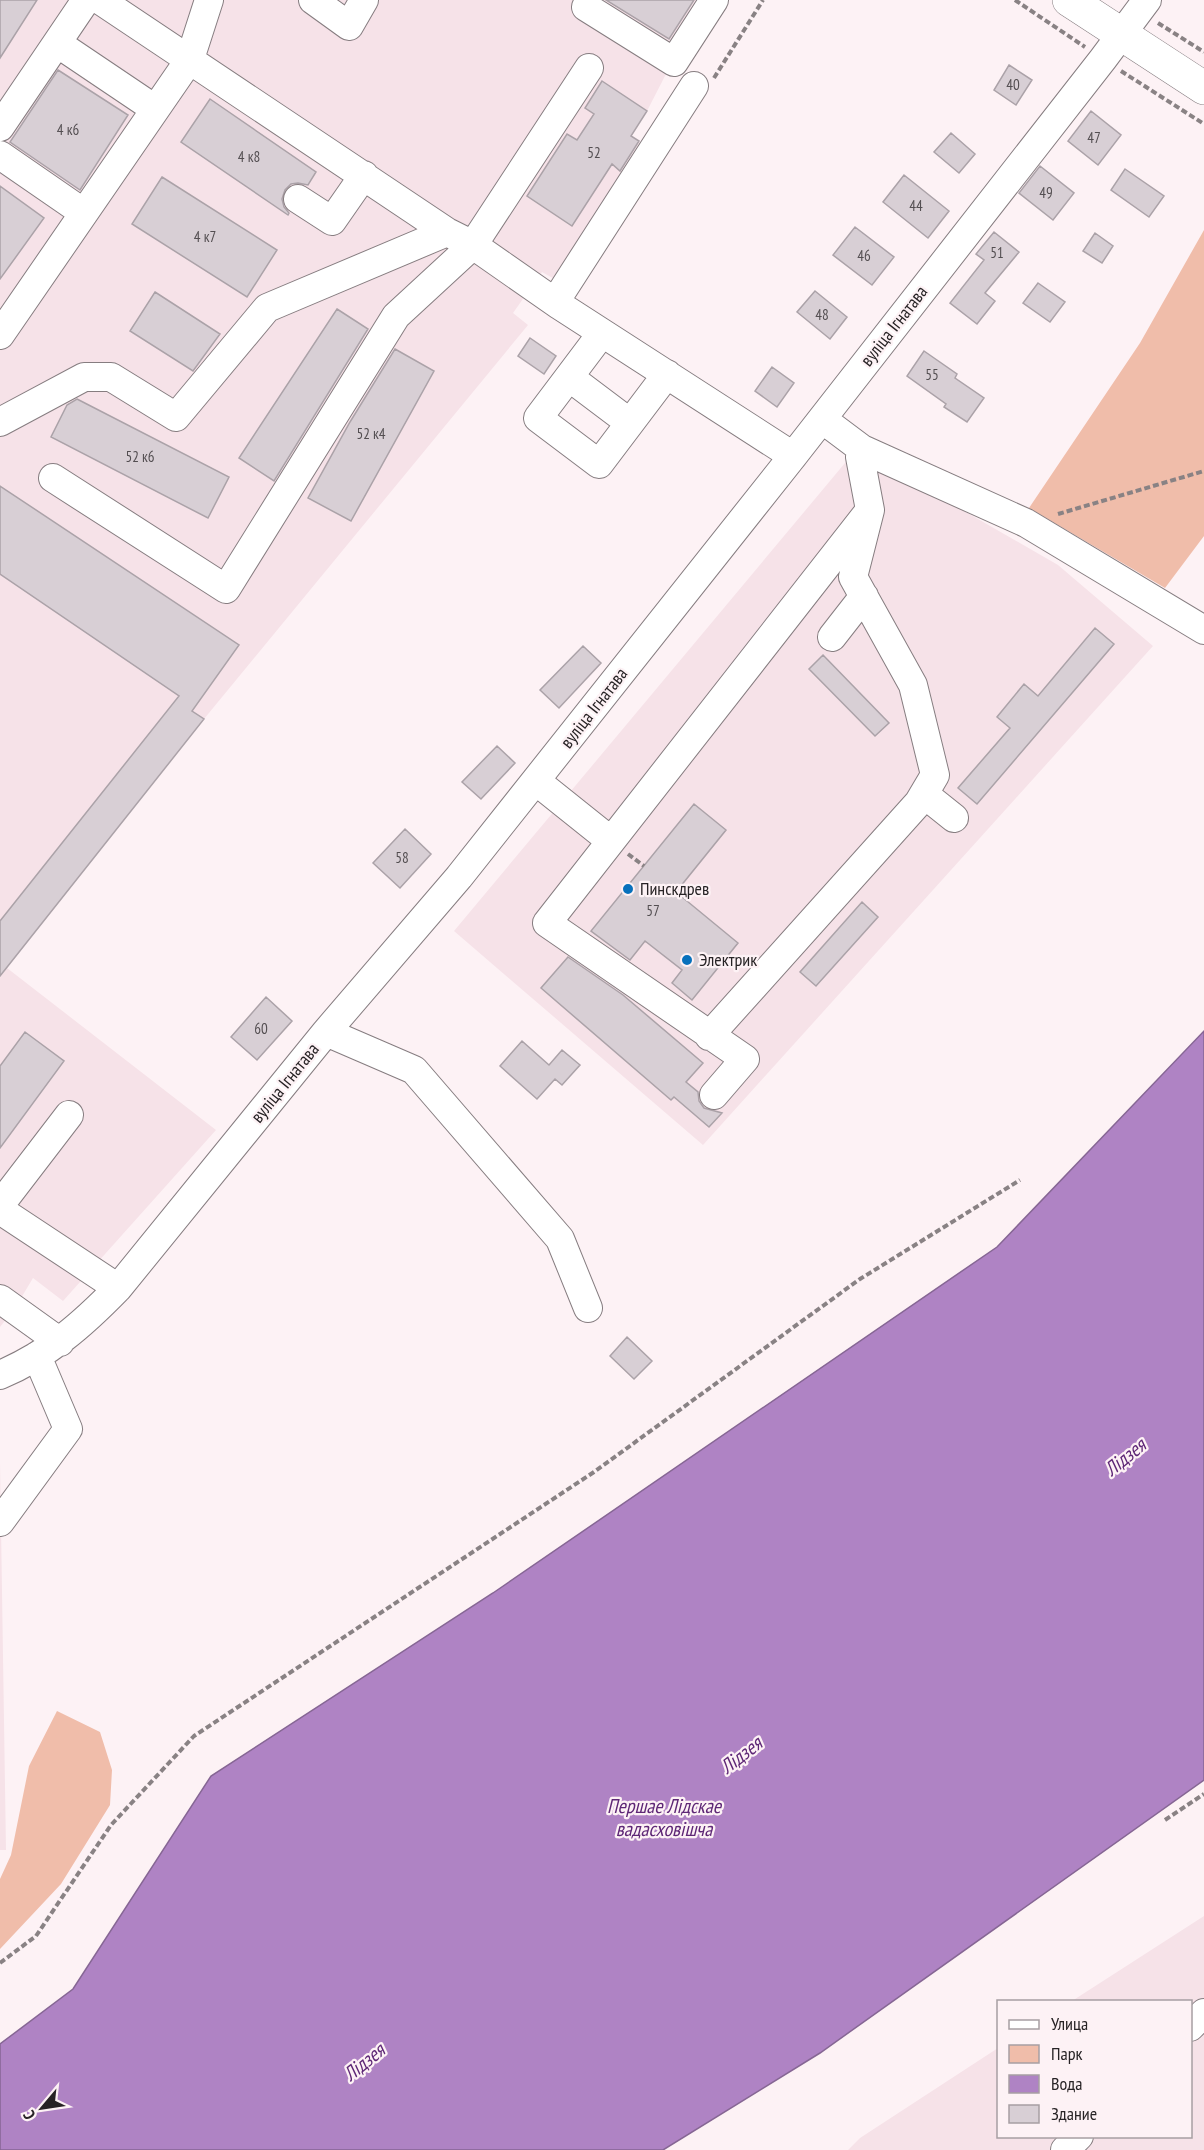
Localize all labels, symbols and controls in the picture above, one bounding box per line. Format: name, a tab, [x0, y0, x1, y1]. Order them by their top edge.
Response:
house number: 40	[1006, 75, 1020, 94]
house number: 4 к6	[57, 120, 79, 139]
house number: 47	[1087, 128, 1101, 147]
house number: 52	[587, 143, 601, 162]
house number: 4 к8	[238, 147, 260, 166]
house number: 49	[1039, 183, 1053, 202]
house number: 44	[909, 196, 923, 215]
house number: 4 к7	[194, 227, 216, 246]
house number: 51	[990, 243, 1004, 262]
house number: 46	[857, 246, 871, 265]
street label: вуліца Ігнатава	[855, 281, 932, 371]
house number: 48	[815, 305, 829, 324]
house number: 55	[925, 365, 939, 384]
house number: 52 к4	[356, 424, 386, 443]
house number: 52 к6	[125, 447, 155, 466]
street label: вуліца Ігнатава	[555, 663, 632, 753]
house number: 58	[395, 848, 409, 867]
place label: Пинскдрев	[640, 877, 709, 900]
marker: Пинскдрев	[621, 882, 635, 896]
house number: 57	[646, 901, 660, 920]
place label: Электрик	[699, 948, 757, 971]
marker: Электрик	[680, 953, 694, 967]
house number: 60	[254, 1019, 268, 1038]
street label: вуліца Ігнатава	[245, 1038, 324, 1127]
water label: Лідзея	[1098, 1431, 1153, 1482]
water label: Лідзея	[714, 1729, 769, 1780]
water label: Першае Лідскае вадасховішча	[607, 1793, 723, 1842]
legend	[997, 2000, 1192, 2138]
text: Улица	[1051, 2012, 1088, 2035]
water label: Лідзея	[337, 2036, 392, 2087]
text: Парк	[1051, 2042, 1082, 2065]
text: Вода	[1051, 2072, 1082, 2095]
north arrow	[12, 2078, 72, 2138]
text: Здание	[1051, 2102, 1097, 2125]
text: С	[18, 2107, 39, 2123]

